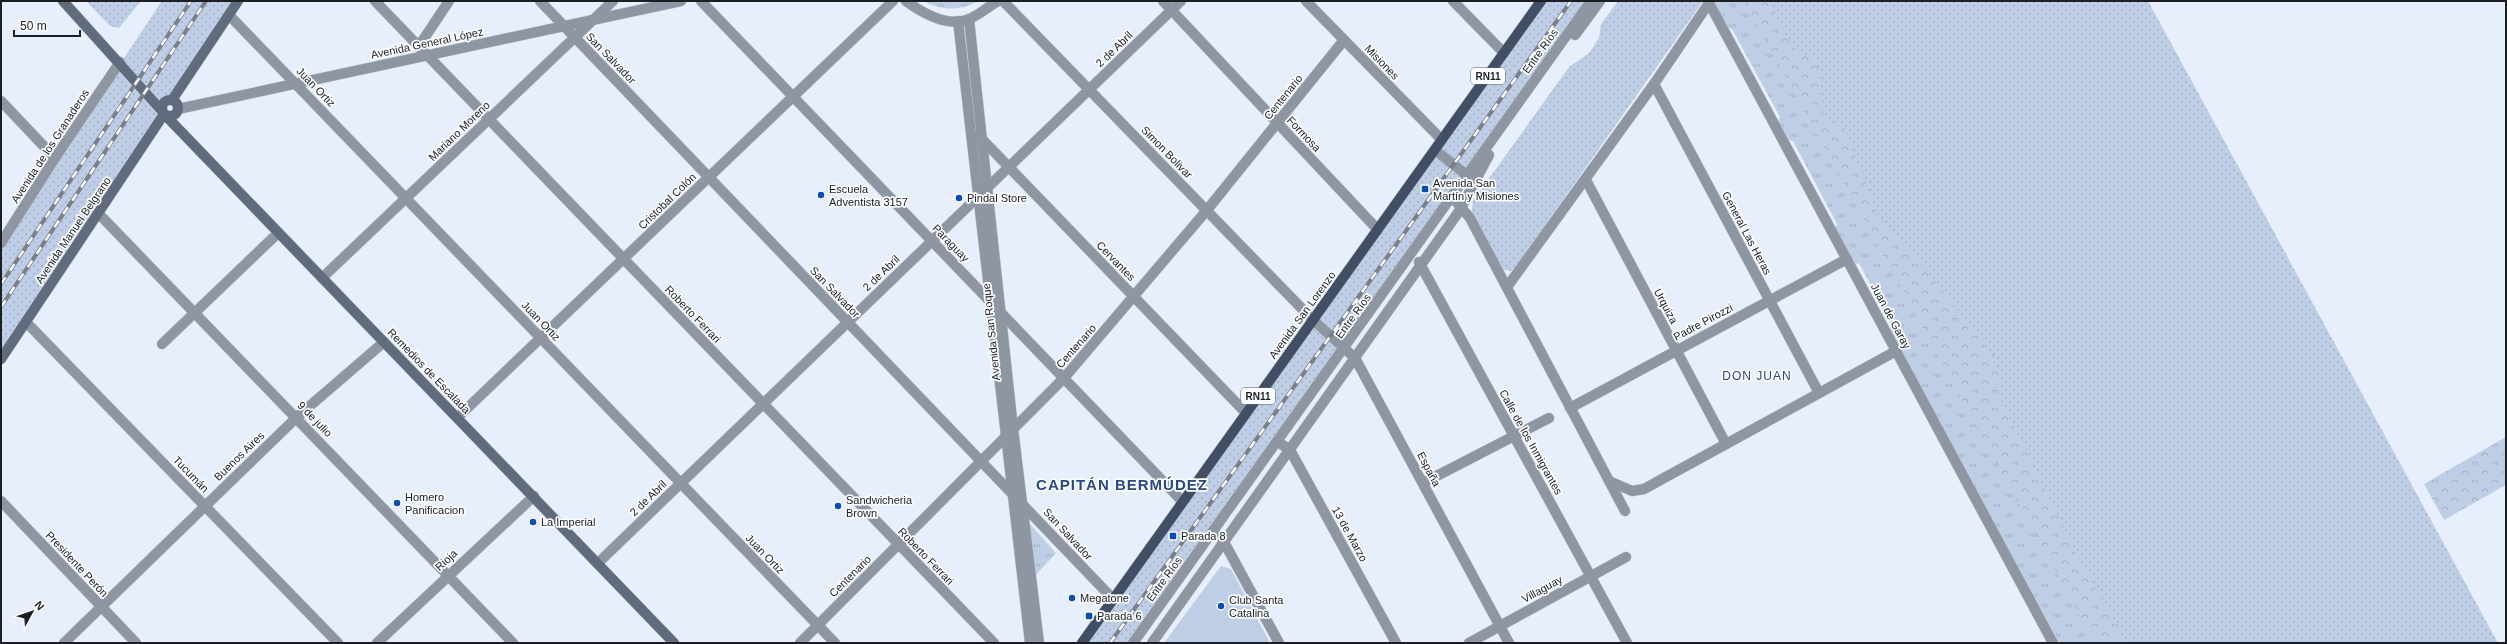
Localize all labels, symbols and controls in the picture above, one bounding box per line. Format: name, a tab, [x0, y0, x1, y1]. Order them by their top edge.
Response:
scale bar	[14, 12, 80, 38]
text: 50 m	[20, 19, 47, 33]
street label: Avenida General López	[370, 25, 484, 61]
street label: Entre Ríos	[1520, 26, 1560, 76]
street label: 2 de Abril	[1093, 29, 1135, 69]
street label: San Salvador	[584, 30, 638, 86]
street label: Misiones	[1363, 42, 1402, 82]
street label: Juan Ortiz	[294, 65, 338, 109]
road number: RN11	[1471, 68, 1505, 84]
street label: Centenario	[1261, 72, 1305, 122]
street label: Avenida de los Granaderos	[9, 86, 92, 205]
street label: Mariano Moreno	[426, 99, 492, 163]
street label: Formosa	[1285, 114, 1324, 155]
street label: Simon Bolivar	[1139, 123, 1195, 181]
street label: Cristobal Colón	[636, 171, 698, 231]
street label: Avenida Manuel Belgrano	[33, 175, 113, 285]
place label: Avenida San Martín y Misiones	[1433, 177, 1520, 202]
place label: Escuela Adventista 3157	[829, 183, 908, 208]
marker: Avenida San Martín y Misiones	[1420, 184, 1430, 194]
street label: General Las Heras	[1720, 189, 1774, 277]
marker: Escuela Adventista 3157	[816, 190, 826, 200]
place label: Pindal Store	[967, 192, 1027, 204]
marker: Pindal Store	[954, 193, 964, 203]
street label: Paraguay	[930, 222, 972, 264]
street label: Cervantes	[1094, 239, 1138, 284]
street label: 2 de Abril	[860, 253, 902, 293]
street label: San Salvador	[808, 264, 862, 320]
street label: Avenida San Lorenzo	[1266, 269, 1338, 361]
street label: Juan de Garay	[1869, 281, 1913, 351]
street label: Roberto Ferrari	[663, 283, 723, 345]
street label: Avenida San Roque	[980, 283, 1002, 381]
street label: Urquiza	[1652, 286, 1681, 326]
street label: Entre Ríos	[1333, 291, 1373, 341]
street label: Juan Ortiz	[519, 299, 563, 343]
street label: Padre Pirozzi	[1671, 301, 1735, 343]
street label: Centenario	[1054, 322, 1098, 370]
street label: Remedios de Escalada	[385, 326, 473, 416]
district label: DON JUAN	[1722, 369, 1792, 383]
street label: Calle de los Inmigrantes	[1497, 387, 1565, 497]
road number: RN11	[1241, 388, 1275, 404]
street label: 9 de julio	[295, 399, 335, 439]
street label: Buenos Aires	[212, 429, 267, 483]
street label: España	[1415, 450, 1443, 489]
street label: Tucumán	[171, 453, 211, 495]
district label: CAPITÁN BERMÚDEZ	[1036, 476, 1208, 493]
street label: 2 de Abril	[627, 478, 669, 518]
place label: Homero Panificacion	[405, 491, 464, 516]
place label: Sandwicheria Brown	[846, 494, 913, 519]
marker: Homero Panificacion	[392, 498, 402, 508]
marker: Sandwicheria Brown	[833, 501, 843, 511]
street label: 13 de Marzo	[1330, 504, 1370, 564]
street label: San Salvador	[1041, 506, 1095, 562]
place label: La Imperial	[541, 516, 595, 528]
marker: La Imperial	[528, 517, 538, 527]
street label: Roberto Ferrari	[896, 525, 956, 587]
street label: Presidente Perón	[44, 529, 110, 599]
place label: Parada 8	[1181, 530, 1226, 542]
marker: Parada 8	[1168, 531, 1178, 541]
street label: Juan Ortiz	[743, 532, 787, 576]
street label: Rioja	[433, 546, 460, 573]
street label: Centenario	[827, 553, 873, 599]
street label: Entre Ríos	[1144, 554, 1184, 604]
street label: Villaguay	[1520, 573, 1565, 605]
north arrow	[12, 592, 52, 632]
place label: Megatone	[1080, 592, 1129, 604]
marker: Megatone	[1067, 593, 1077, 603]
place label: Club Santa Catalina	[1229, 594, 1284, 619]
text: N	[33, 599, 47, 613]
marker: Club Santa Catalina	[1216, 601, 1226, 611]
place label: Parada 6	[1097, 610, 1142, 622]
marker: Parada 6	[1084, 611, 1094, 621]

